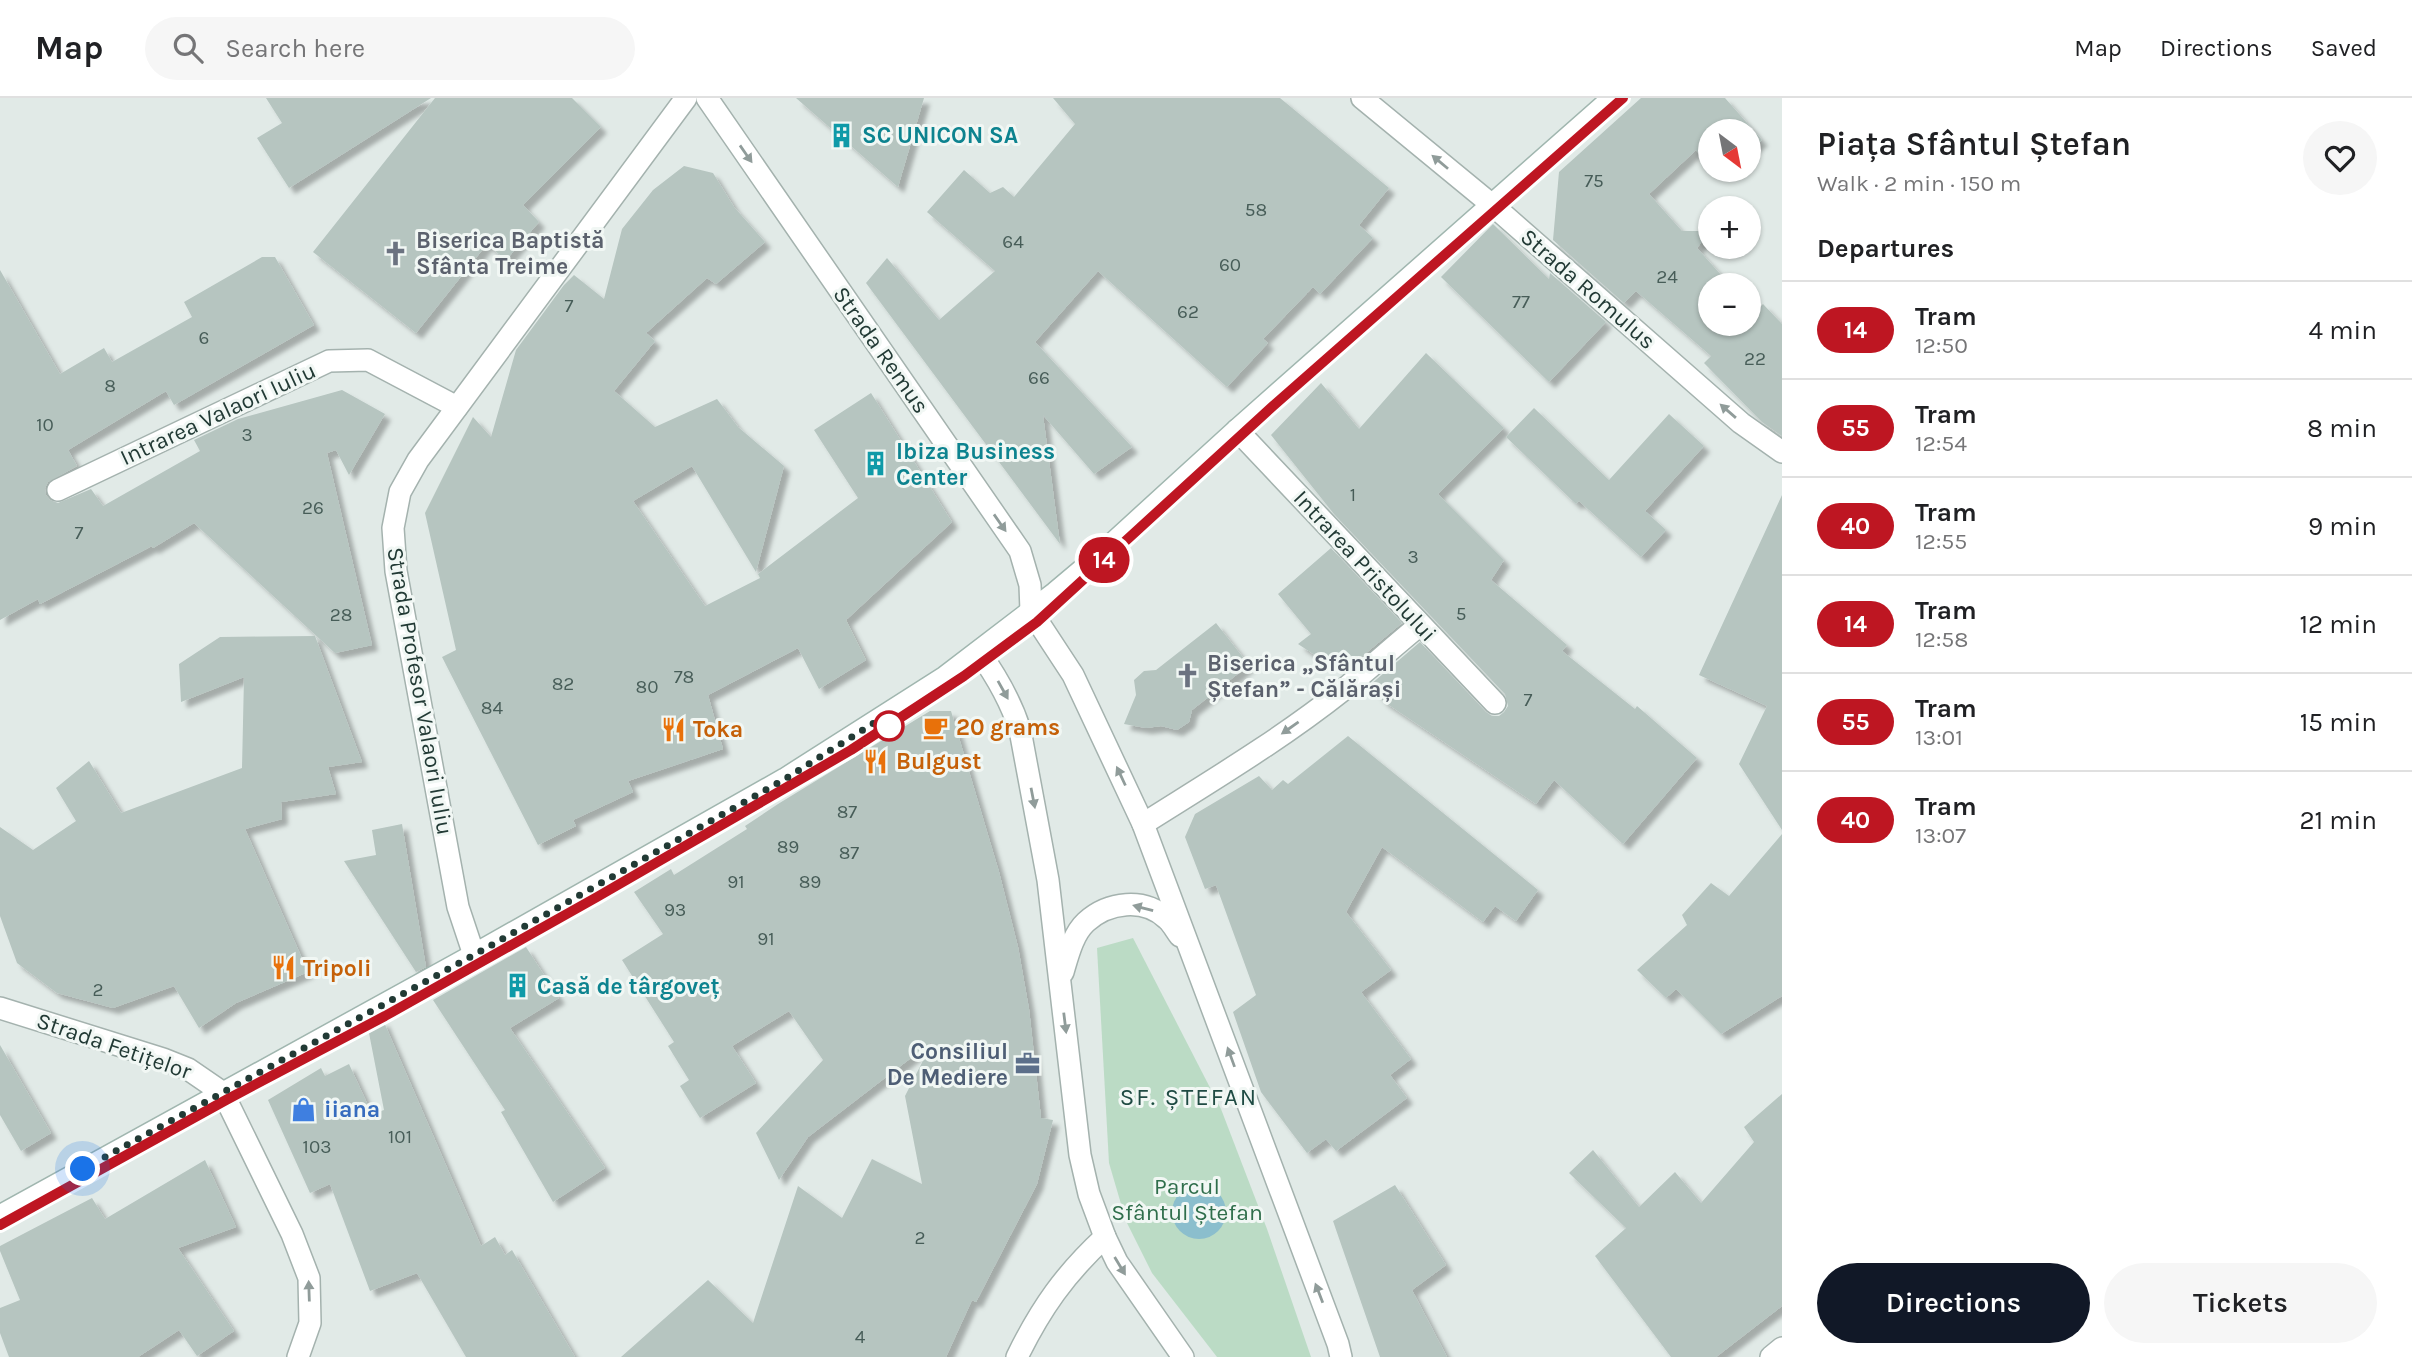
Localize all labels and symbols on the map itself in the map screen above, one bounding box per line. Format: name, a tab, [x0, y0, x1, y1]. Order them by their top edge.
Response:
north arrow	[1698, 119, 1760, 182]
building icon: SC UNICON SA	[828, 121, 856, 149]
place label: SC UNICON SA	[862, 122, 1018, 149]
one-way arrow	[739, 145, 753, 163]
one-way arrow	[1431, 154, 1449, 169]
house number: 75	[1584, 170, 1604, 192]
house number: 58	[1245, 199, 1267, 221]
street label: Strada Romulus	[1515, 223, 1661, 355]
place label: Biserica Baptistă Sfânta Treime	[416, 227, 604, 280]
house number: 64	[1002, 231, 1024, 253]
church icon: Biserica Baptistă Sfânta Treime	[382, 239, 410, 267]
house number: 60	[1219, 254, 1241, 276]
house number: 24	[1656, 266, 1678, 288]
street label: Strada Remus	[827, 281, 935, 419]
house number: 77	[1512, 291, 1530, 313]
house number: 7	[565, 295, 574, 317]
house number: 62	[1177, 301, 1199, 323]
house number: 6	[199, 327, 209, 349]
house number: 22	[1744, 348, 1766, 370]
street label: Intrarea Valaori Iuliu	[116, 357, 320, 471]
house number: 66	[1028, 367, 1050, 389]
house number: 8	[104, 375, 116, 397]
one-way arrow	[1719, 404, 1736, 419]
house number: 10	[36, 414, 54, 436]
house number: 3	[241, 424, 253, 446]
place label: Ibiza Business Center	[896, 438, 1055, 491]
building icon: Ibiza Business Center	[862, 450, 890, 478]
house number: 1	[1350, 484, 1356, 506]
street label: Intrarea Pristolului	[1288, 485, 1442, 647]
house number: 26	[302, 497, 324, 519]
one-way arrow	[994, 513, 1007, 533]
house number: 7	[75, 522, 84, 544]
line badge: 14	[1072, 537, 1136, 583]
street label: Strada Profesor Valaori Iuliu	[381, 545, 459, 837]
house number: 3	[1407, 546, 1419, 568]
house number: 5	[1456, 603, 1466, 625]
house number: 28	[330, 604, 352, 626]
place label: Biserica „Sfântul Ștefan” - Călărași	[1207, 650, 1401, 703]
church icon: Biserica „Sfântul Ștefan” - Călărași	[1173, 662, 1201, 690]
house number: 78	[674, 666, 694, 688]
house number: 82	[552, 673, 574, 695]
house number: 80	[636, 676, 658, 698]
one-way arrow	[997, 680, 1008, 700]
house number: 7	[1524, 689, 1533, 711]
house number: 84	[481, 697, 504, 719]
unlabelled marker	[874, 711, 904, 741]
cafe icon: 20 grams	[922, 713, 950, 741]
place label: 20 grams	[956, 714, 1060, 741]
restaurant icon: Toka	[659, 715, 687, 743]
place label: Toka	[693, 716, 743, 743]
one-way arrow	[1281, 721, 1299, 735]
restaurant icon: Bulgust	[862, 747, 890, 775]
place label: Bulgust	[896, 748, 981, 775]
one-way arrow	[1115, 766, 1126, 787]
one-way arrow	[1027, 787, 1038, 809]
house number: 87	[837, 801, 857, 823]
house number: 89	[777, 836, 799, 858]
house number: 87	[839, 842, 859, 864]
house number: 91	[727, 871, 745, 893]
house number: 89	[799, 871, 821, 893]
house number: 93	[664, 899, 686, 921]
one-way arrow	[1132, 902, 1154, 913]
house number: 91	[757, 928, 775, 950]
restaurant icon: Tripoli	[269, 954, 297, 982]
place label: Tripoli	[303, 955, 371, 982]
building icon: Casă de târgoveț	[503, 972, 531, 1000]
place label: Casă de târgoveț	[537, 973, 720, 1000]
house number: 2	[92, 979, 104, 1001]
street label: Strada Fetițelor	[33, 1007, 196, 1085]
one-way arrow	[1060, 1012, 1071, 1034]
place label: Consiliul De Mediere	[887, 1038, 1008, 1091]
one-way arrow	[1225, 1046, 1236, 1067]
office icon: Consiliul De Mediere	[1014, 1050, 1042, 1078]
district label: SF. ȘTEFAN	[1120, 1083, 1258, 1111]
shop icon: iiana	[290, 1095, 318, 1123]
place label: iiana	[324, 1096, 380, 1123]
house number: 101	[388, 1126, 412, 1148]
house number: 103	[303, 1136, 331, 1158]
your location	[65, 1151, 100, 1186]
park label: Parcul Sfântul Ștefan	[1111, 1173, 1263, 1226]
house number: 2	[914, 1227, 926, 1249]
one-way arrow	[1114, 1257, 1126, 1276]
one-way arrow	[303, 1280, 315, 1302]
one-way arrow	[1313, 1282, 1324, 1303]
house number: 4	[855, 1326, 866, 1348]

